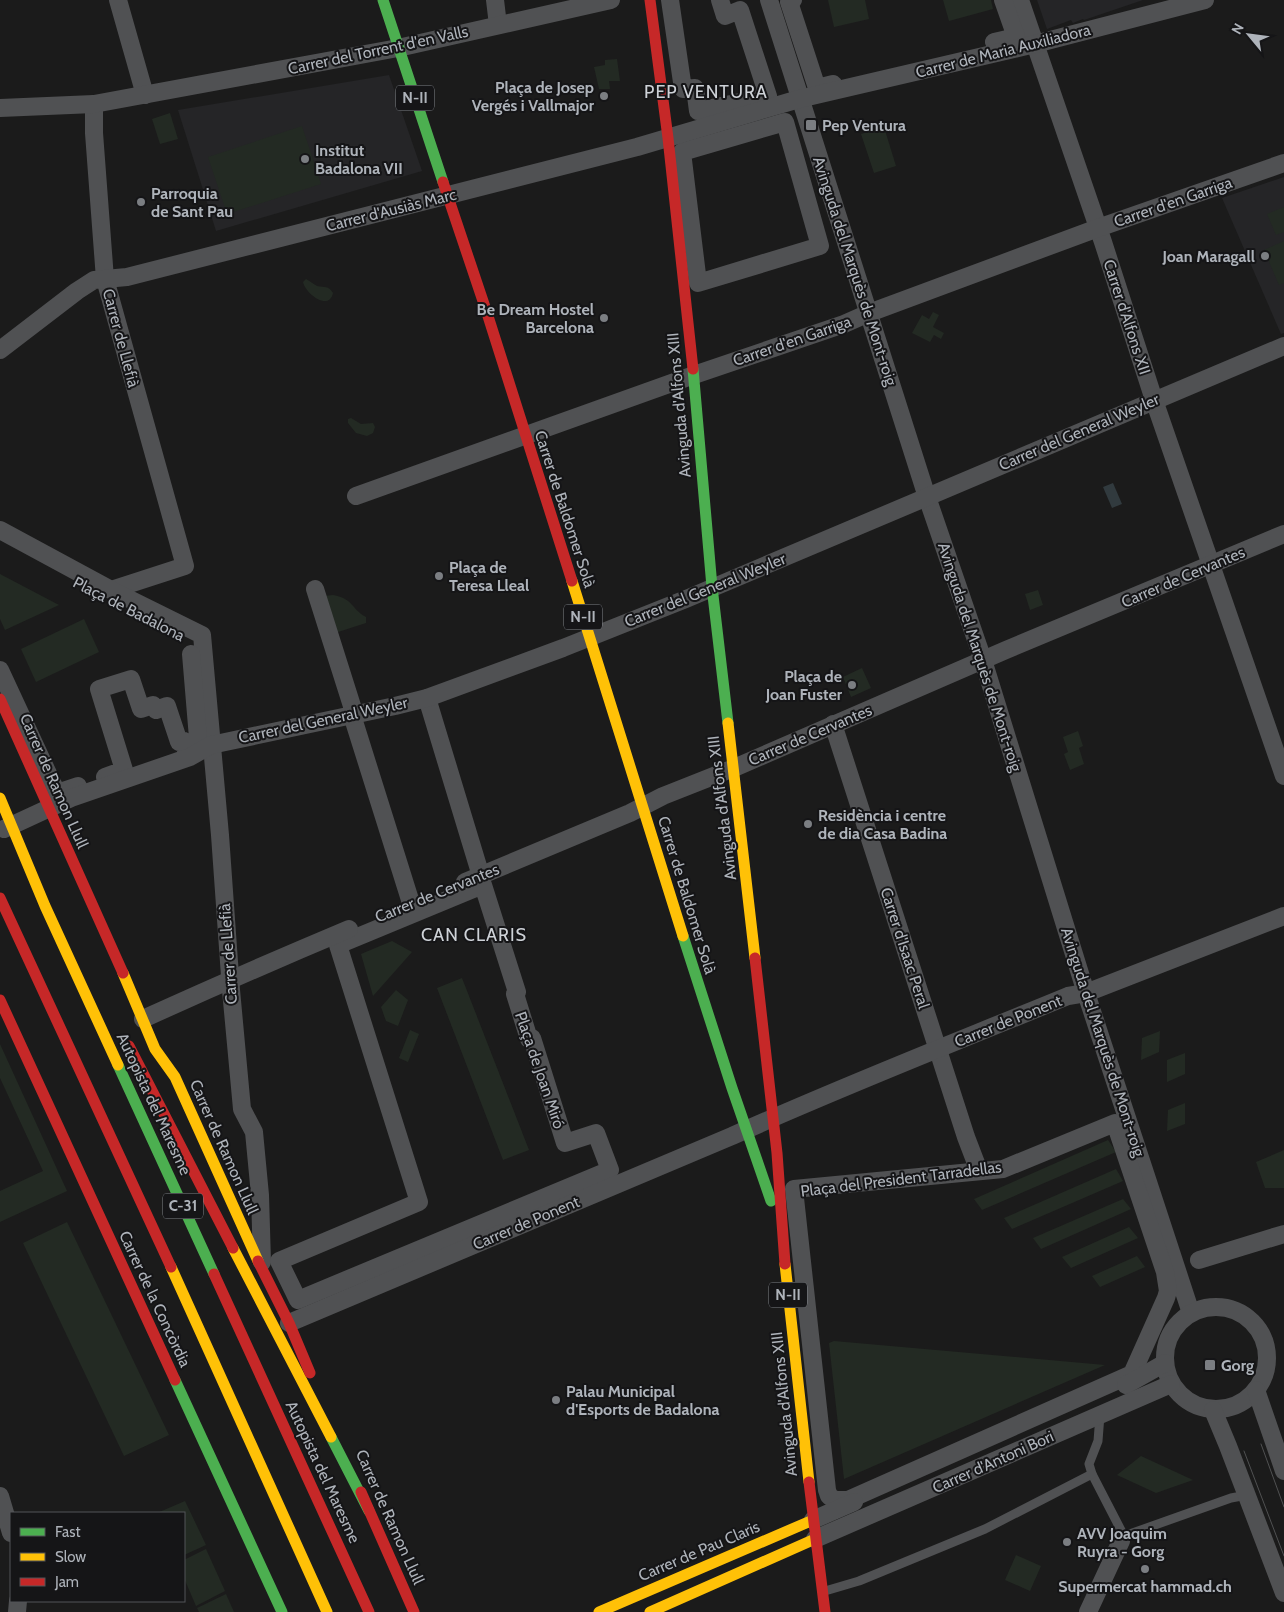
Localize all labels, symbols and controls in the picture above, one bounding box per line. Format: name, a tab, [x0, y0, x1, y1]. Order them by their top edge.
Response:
north arrow	[1224, 10, 1274, 60]
street label: Carrer de Maria Auxiliadora	[914, 20, 1093, 82]
text: N	[1227, 20, 1248, 37]
street label: Carrer del Torrent d'en Valls	[286, 22, 470, 78]
place label: Plaça de Josep Vergés i Vallmajor	[472, 78, 595, 115]
district label: PEP VENTURA	[644, 81, 768, 103]
road number: N-II	[396, 86, 434, 110]
marker: Plaça de Josep Vergés i Vallmajor	[598, 90, 610, 102]
place label: Pep Ventura	[822, 116, 906, 135]
marker: Pep Ventura	[804, 118, 818, 132]
place label: Institut Badalona VII	[315, 141, 403, 178]
marker: Institut Badalona VII	[299, 153, 311, 165]
street label: Avinguda del Marquès de Mont-roig	[809, 154, 901, 389]
street label: Carrer d'en Garriga	[1111, 173, 1235, 231]
place label: Parroquia de Sant Pau	[151, 184, 233, 221]
street label: Carrer d'Ausiàs Marc	[324, 185, 458, 235]
marker: Parroquia de Sant Pau	[135, 196, 147, 208]
place label: Joan Maragall	[1161, 247, 1255, 266]
marker: Joan Maragall	[1259, 250, 1271, 262]
street label: Carrer d'Alfons XII	[1099, 257, 1155, 377]
street label: Carrer de Llefià	[99, 287, 143, 390]
place label: Be Dream Hostel Barcelona	[477, 300, 594, 337]
marker: Be Dream Hostel Barcelona	[598, 312, 610, 324]
street label: Carrer d'en Garriga	[730, 312, 854, 370]
street label: Avinguda d'Alfons XIII	[663, 332, 695, 478]
street label: Carrer del General Weyler	[996, 389, 1163, 474]
street label: Carrer de Baldomer Solà	[531, 428, 599, 590]
street label: Avinguda del Marquès de Mont-roig	[934, 540, 1026, 775]
street label: Carrer de Cervantes	[1118, 542, 1248, 612]
street label: Carrer del General Weyler	[622, 549, 789, 631]
place label: Plaça de Teresa Lleal	[449, 558, 529, 595]
marker: Plaça de Teresa Lleal	[433, 570, 445, 582]
street label: Plaça de Badalona	[70, 573, 188, 645]
road number: N-II	[564, 604, 602, 630]
place label: Plaça de Joan Fuster	[765, 667, 843, 704]
marker: Plaça de Joan Fuster	[846, 679, 858, 691]
street label: Carrer del General Weyler	[237, 693, 410, 747]
street label: Carrer de Cervantes	[745, 700, 875, 770]
street label: Carrer de Ramon Llull	[16, 711, 92, 851]
street label: Avinguda d'Alfons XIII	[704, 735, 740, 881]
place label: Residència i centre de dia Casa Badina	[818, 806, 947, 843]
street label: Carrer de Baldomer Solà	[654, 814, 720, 977]
marker: Residència i centre de dia Casa Badina	[802, 818, 814, 830]
street label: Carrer de Cervantes	[372, 859, 502, 927]
street label: Carrer d'Isaac Peral	[876, 885, 934, 1011]
street label: Carrer de Llefià	[215, 903, 241, 1005]
district label: CAN CLARIS	[421, 924, 527, 946]
street label: Avinguda del Marquès de Mont-roig	[1057, 925, 1149, 1160]
street label: Carrer de Ponent	[952, 991, 1065, 1051]
street label: Plaça de Joan Miró	[511, 1009, 569, 1131]
street label: Autopista del Maresme	[113, 1030, 195, 1178]
street label: Carrer de Ramon Llull	[186, 1077, 262, 1217]
street label: Plaça del President Tarradellas	[799, 1157, 1003, 1201]
street label: Carrer de Ponent	[470, 1192, 583, 1254]
road number: C-31	[163, 1194, 203, 1218]
street label: Carrer de la Concòrdia	[115, 1228, 195, 1370]
road number: N-II	[769, 1282, 807, 1308]
street label: Avinguda d'Alfons XIII	[767, 1331, 801, 1477]
place label: Gorg	[1221, 1356, 1254, 1375]
marker: Gorg	[1203, 1358, 1217, 1372]
place label: Palau Municipal d'Esports de Badalona	[566, 1382, 720, 1419]
marker: Palau Municipal d'Esports de Badalona	[550, 1394, 562, 1406]
street label: Autopista del Maresme	[282, 1398, 364, 1546]
street label: Carrer d'Antoni Bori	[929, 1427, 1057, 1497]
street label: Carrer de Ramon Llull	[352, 1447, 428, 1587]
legend	[10, 1512, 185, 1602]
street label: Carrer de Pau Claris	[635, 1517, 763, 1585]
text: Fast	[55, 1523, 80, 1541]
place label: AVV Joaquim Ruyra - Gorg	[1077, 1524, 1167, 1561]
marker: AVV Joaquim Ruyra - Gorg	[1061, 1536, 1073, 1548]
text: Slow	[55, 1548, 86, 1566]
marker: Supermercat hammad.ch	[1139, 1563, 1151, 1575]
text: Jam	[54, 1573, 79, 1591]
place label: Supermercat hammad.ch	[1058, 1577, 1232, 1596]

